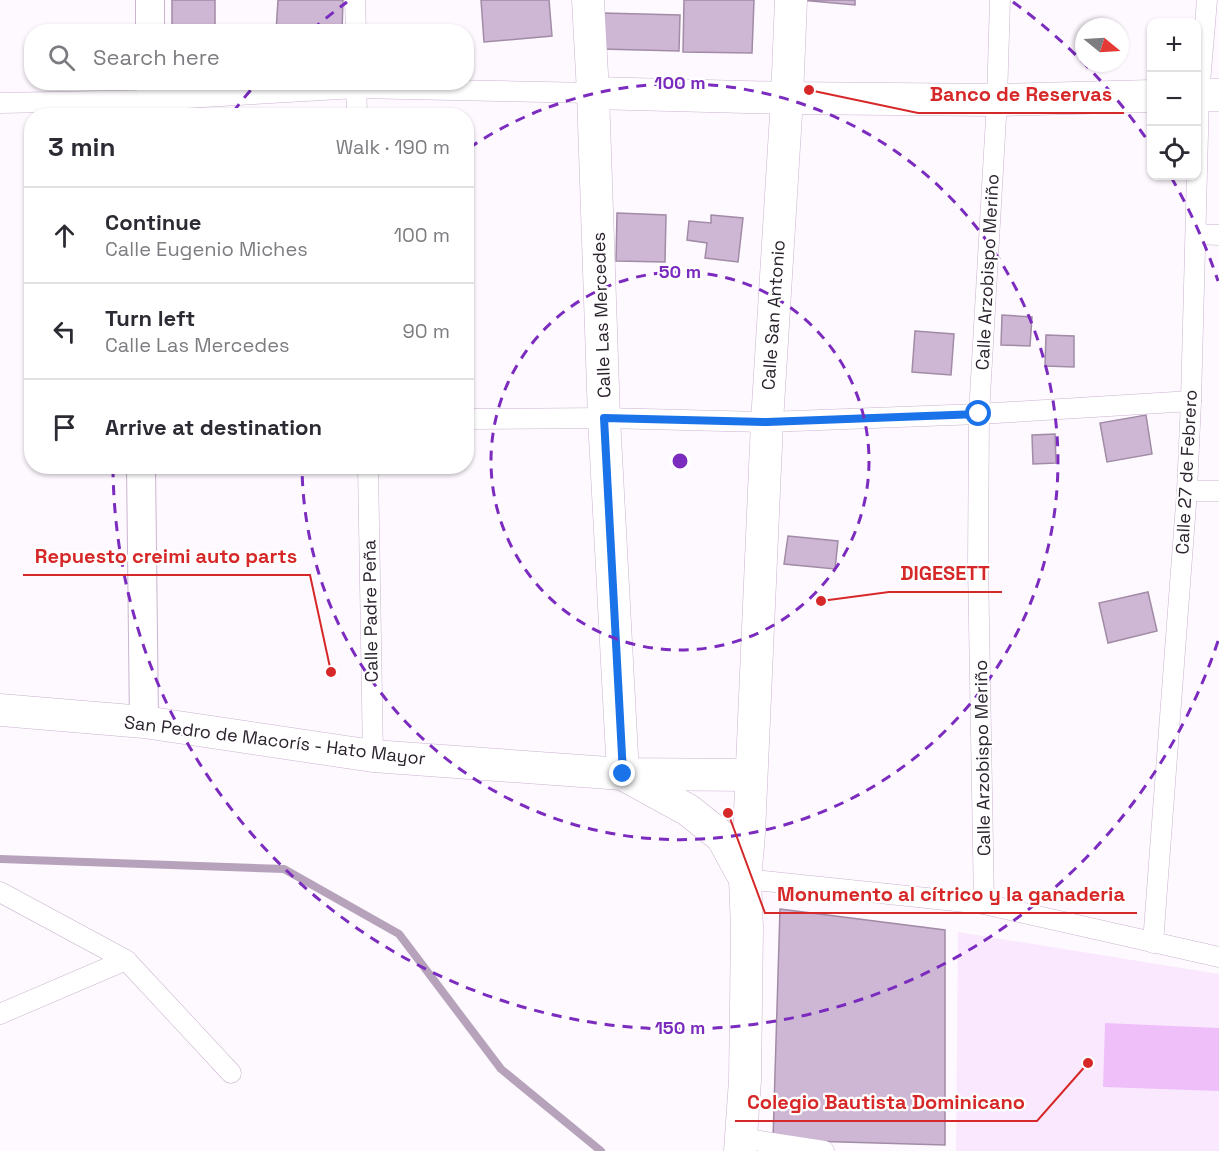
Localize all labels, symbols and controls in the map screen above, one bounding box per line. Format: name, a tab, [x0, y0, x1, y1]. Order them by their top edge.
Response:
north arrow	[1075, 18, 1129, 72]
map controls	[1147, 18, 1201, 180]
button: +	[1147, 18, 1201, 72]
search box	[24, 24, 474, 90]
icon: search	[45, 41, 78, 74]
text: Search here	[93, 43, 220, 71]
text: 100 m	[654, 71, 706, 94]
button: −	[1147, 72, 1201, 126]
callout: Banco de Reservas	[918, 75, 1124, 113]
text: Banco de Reservas	[930, 81, 1112, 107]
button: locate	[1147, 126, 1201, 180]
text: 3 min	[48, 130, 116, 164]
text: Walk · 190 m	[336, 134, 450, 160]
street label: Calle Arzobispo Meriño	[970, 173, 1004, 371]
text: Continue	[105, 208, 201, 236]
icon: ahead	[48, 219, 81, 252]
text: 100 m	[394, 222, 450, 248]
street label: Calle Las Mercedes	[587, 232, 615, 398]
text: Calle Eugenio Miches	[105, 236, 308, 262]
street label: Calle San Antonio	[756, 239, 790, 391]
text: 50 m	[659, 260, 701, 283]
text: Turn left	[105, 304, 195, 332]
icon: left	[48, 315, 81, 348]
text: 90 m	[403, 318, 450, 344]
text: Calle Las Mercedes	[105, 332, 290, 358]
street label: Calle 27 de Febrero	[1170, 389, 1202, 555]
route start	[965, 400, 991, 426]
icon: arrive	[48, 411, 81, 444]
text: Arrive at destination	[105, 413, 322, 441]
centre of rings	[670, 451, 690, 471]
callout: Repuesto creimi auto parts	[23, 537, 310, 575]
street label: Calle Padre Peña	[357, 539, 383, 683]
text: Repuesto creimi auto parts	[35, 543, 297, 569]
callout: DIGESETT	[889, 554, 1002, 592]
text: DIGESETT	[900, 560, 990, 586]
street label: Calle Arzobispo Meriño	[969, 660, 995, 856]
street label: San Pedro de Macorís - Hato Mayor	[123, 710, 427, 770]
route end	[609, 760, 635, 786]
callout: Monumento al cítrico y la ganaderia	[765, 875, 1137, 913]
text: Monumento al cítrico y la ganaderia	[777, 881, 1125, 907]
text: 150 m	[655, 1016, 705, 1039]
callout: Colegio Bautista Dominicano	[735, 1083, 1037, 1121]
text: Colegio Bautista Dominicano	[747, 1089, 1025, 1115]

